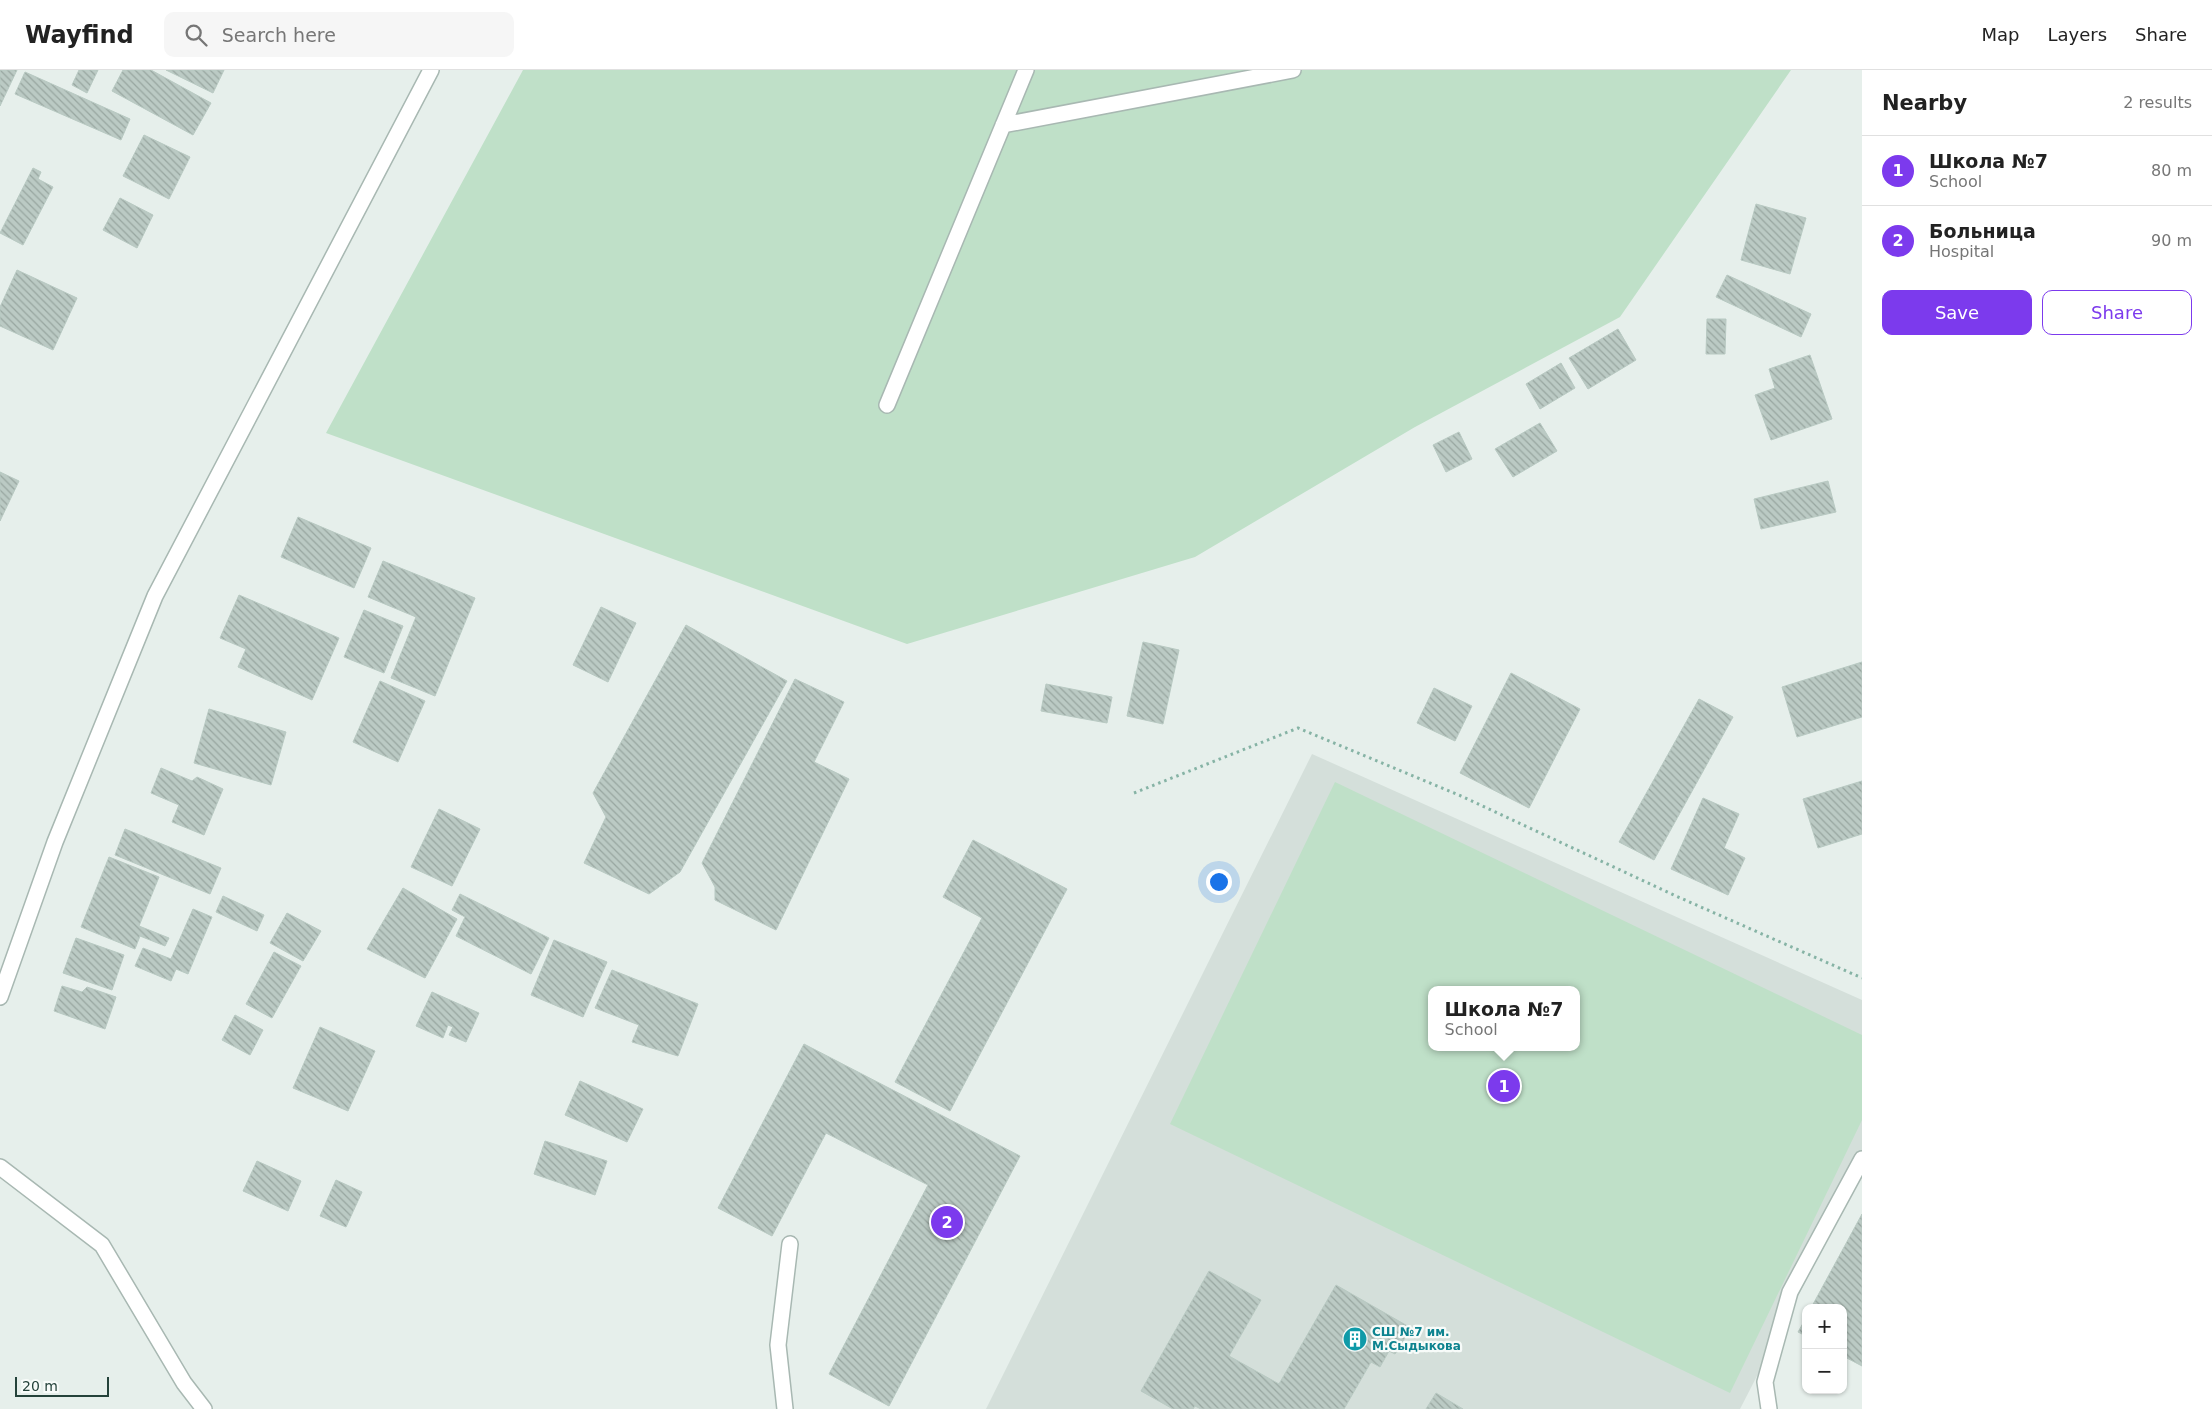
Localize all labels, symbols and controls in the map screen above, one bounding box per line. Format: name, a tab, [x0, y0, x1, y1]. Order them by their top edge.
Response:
search box	[164, 12, 514, 57]
text: Wayfind	[25, 21, 134, 49]
icon: search	[182, 21, 210, 49]
text: Search here	[222, 24, 336, 46]
text: Map	[1981, 24, 2019, 45]
text: Layers	[2047, 24, 2107, 45]
text: Share	[2135, 24, 2187, 45]
text: Nearby	[1882, 91, 1967, 115]
text: 2 results	[2123, 93, 2192, 112]
text: Школа №7	[1929, 150, 2048, 172]
text: 1	[1892, 161, 1904, 180]
text: 80 m	[2151, 161, 2192, 180]
text: School	[1929, 172, 1982, 191]
text: Больница	[1929, 220, 2036, 242]
text: 2	[1892, 231, 1904, 250]
text: 90 m	[2151, 231, 2192, 250]
text: Hospital	[1929, 242, 1994, 261]
button: Save	[1882, 290, 2032, 335]
button: Share	[2042, 290, 2192, 335]
your location	[1206, 869, 1232, 895]
popup	[1428, 986, 1580, 1051]
text: Школа №7	[1445, 998, 1563, 1020]
text: School	[1445, 1020, 1498, 1039]
pin: 1	[1488, 1067, 1520, 1105]
pin: 2	[931, 1203, 963, 1241]
map controls	[1802, 1304, 1847, 1394]
button: +	[1802, 1304, 1847, 1349]
place label: СШ №7 им. М.Сыдыкова	[1372, 1325, 1461, 1353]
building icon: СШ №7 им. М.Сыдыкова	[1342, 1326, 1368, 1352]
button: −	[1802, 1349, 1847, 1394]
scale bar	[15, 1374, 109, 1397]
text: 20 m	[22, 1378, 58, 1394]

